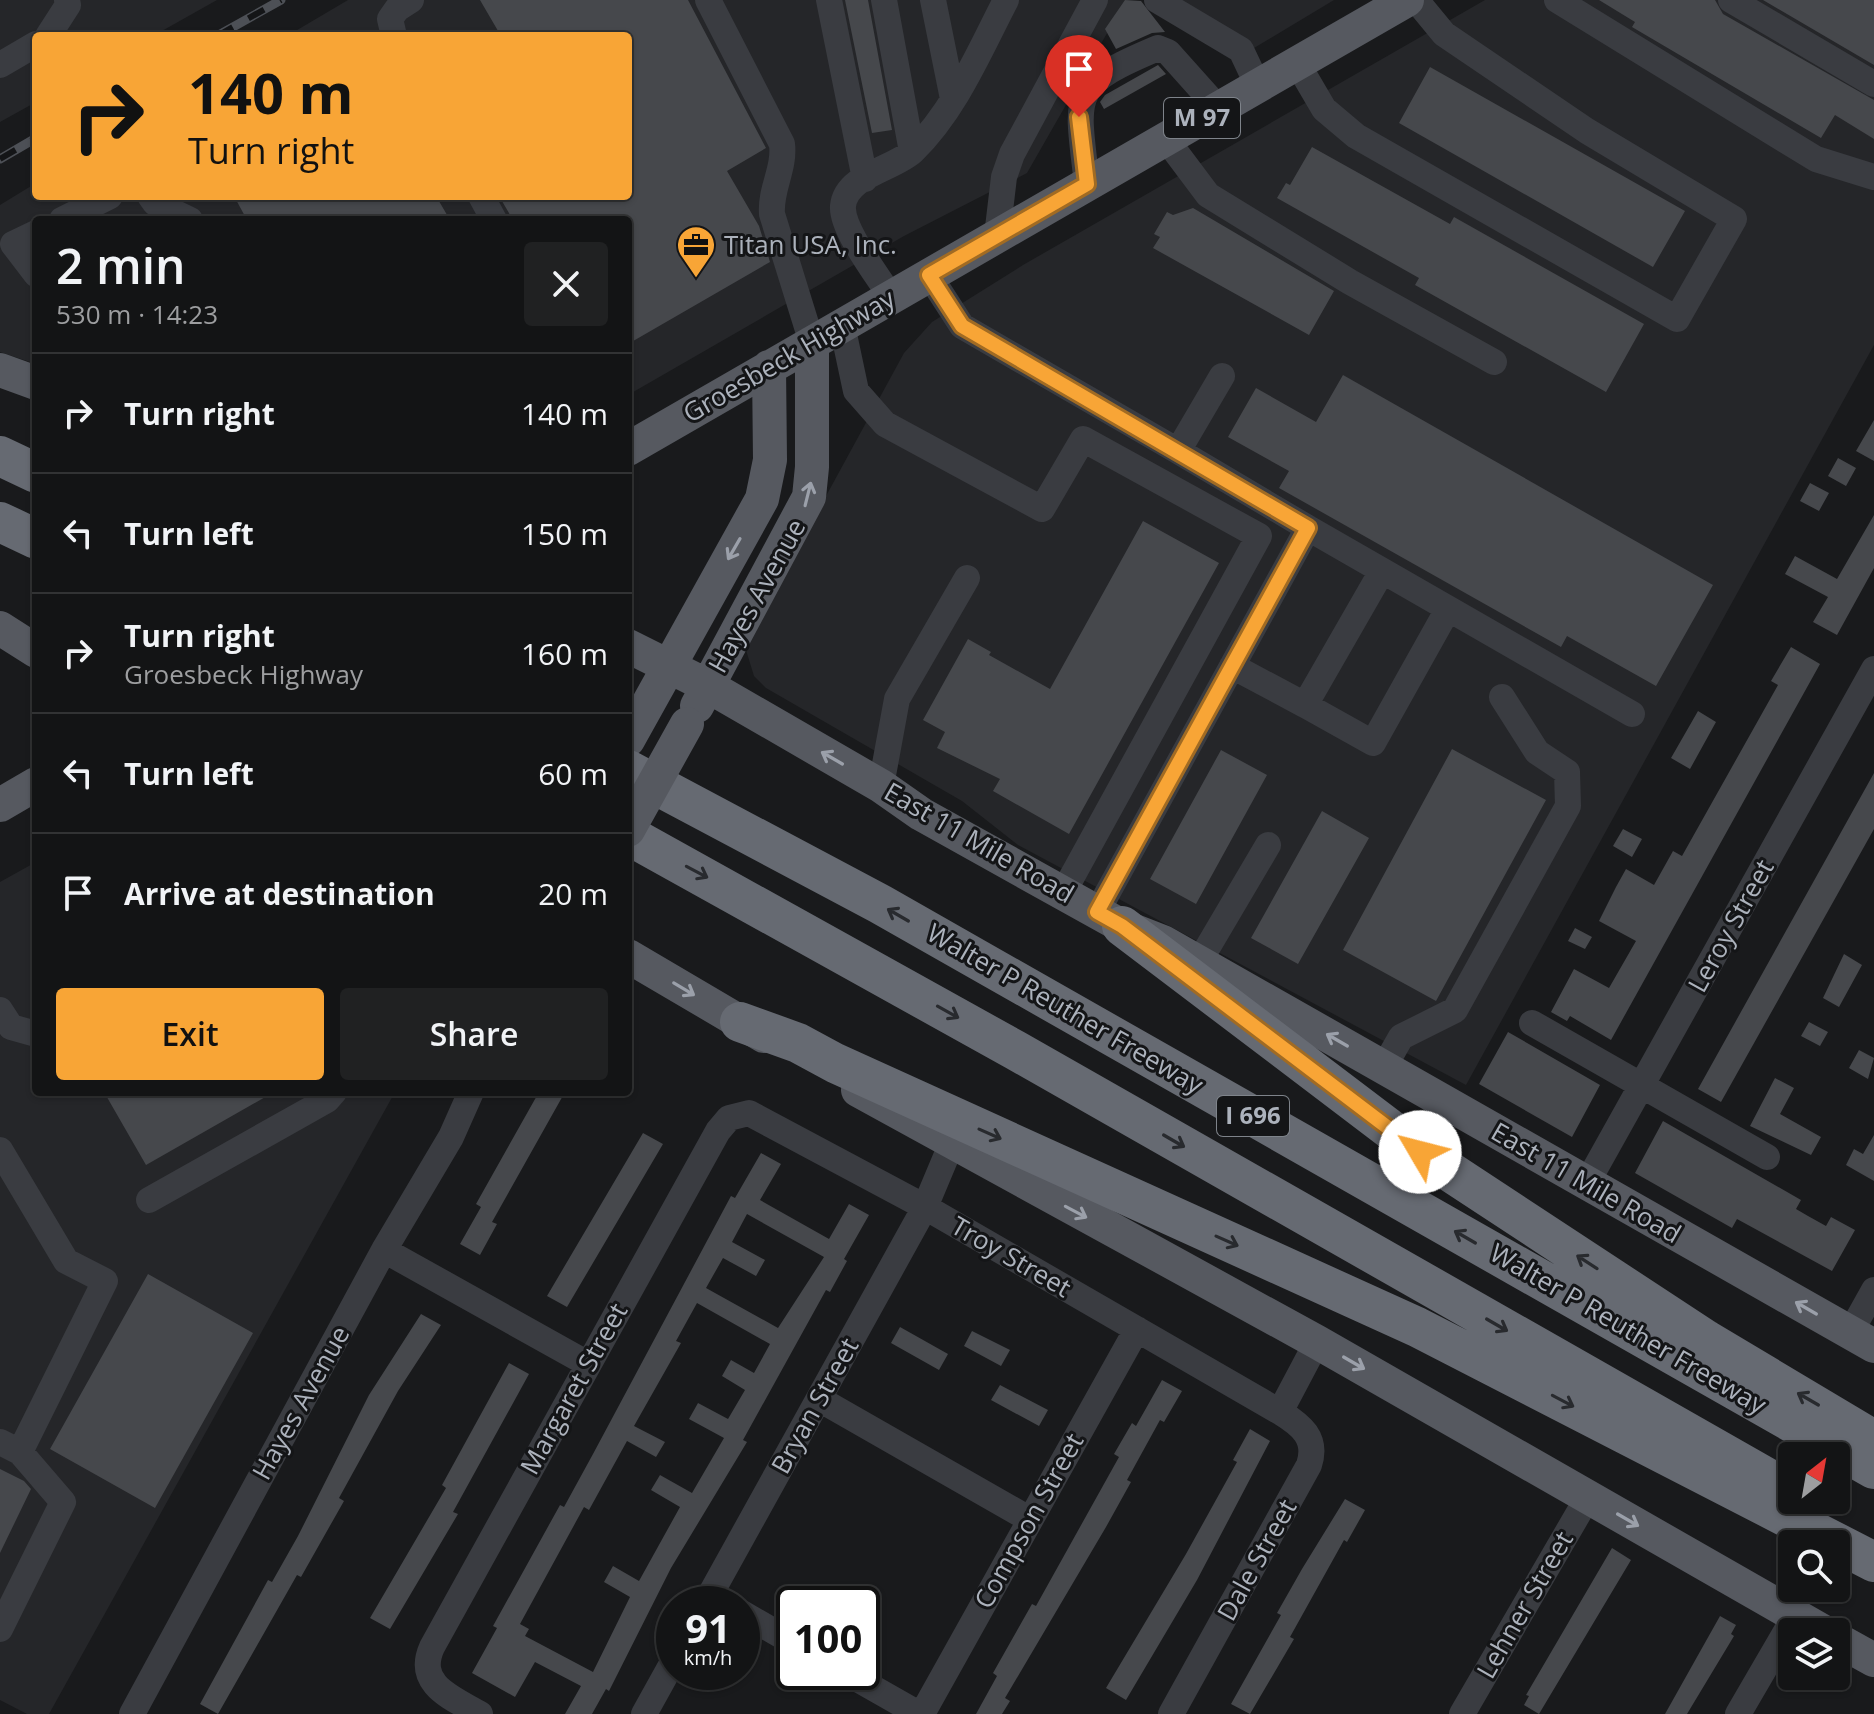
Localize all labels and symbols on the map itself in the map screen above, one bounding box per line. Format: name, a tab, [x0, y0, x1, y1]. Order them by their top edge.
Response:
pin	[1045, 35, 1113, 117]
road number: M 97	[1164, 98, 1240, 138]
office icon: Titan USA, Inc.	[675, 224, 717, 279]
place label: Titan USA, Inc.	[724, 226, 897, 262]
street label: Groesbeck Highway	[676, 279, 902, 430]
one-way arrow	[802, 481, 817, 507]
street label: Hayes Avenue	[699, 512, 813, 679]
one-way arrow	[726, 537, 742, 560]
one-way arrow	[821, 749, 844, 765]
street label: East 11 Mile Road	[878, 773, 1081, 911]
street label: Leroy Street	[1679, 853, 1781, 998]
one-way arrow	[684, 865, 708, 880]
one-way arrow	[887, 907, 910, 923]
street label: Walter P Reuther Freeway	[921, 914, 1211, 1103]
one-way arrow	[672, 981, 695, 997]
one-way arrow	[936, 1005, 959, 1021]
one-way arrow	[1326, 1032, 1349, 1048]
road number: I 696	[1217, 1096, 1289, 1136]
position arrow	[1378, 1110, 1462, 1194]
street label: East 11 Mile Road	[1485, 1113, 1688, 1251]
one-way arrow	[978, 1127, 1002, 1142]
one-way arrow	[1162, 1133, 1185, 1149]
one-way arrow	[1064, 1205, 1088, 1221]
street label: Troy Street	[945, 1207, 1078, 1305]
one-way arrow	[1454, 1228, 1477, 1244]
one-way arrow	[1215, 1234, 1239, 1249]
street label: Walter P Reuther Freeway	[1484, 1234, 1774, 1423]
one-way arrow	[1577, 1254, 1599, 1270]
street label: Margaret Street	[511, 1296, 635, 1481]
one-way arrow	[1795, 1300, 1818, 1316]
one-way arrow	[1485, 1318, 1509, 1333]
street label: Hayes Avenue	[243, 1319, 357, 1486]
street label: Bryan Street	[762, 1331, 866, 1480]
one-way arrow	[1342, 1355, 1365, 1371]
one-way arrow	[1797, 1391, 1820, 1407]
one-way arrow	[1551, 1393, 1574, 1409]
street label: Compson Street	[965, 1426, 1091, 1615]
north arrow	[1778, 1442, 1850, 1514]
street label: Dale Street	[1208, 1492, 1304, 1627]
one-way arrow	[1616, 1512, 1639, 1528]
street label: Lehner Street	[1467, 1524, 1581, 1685]
speed limit sign: 100	[776, 1586, 880, 1690]

